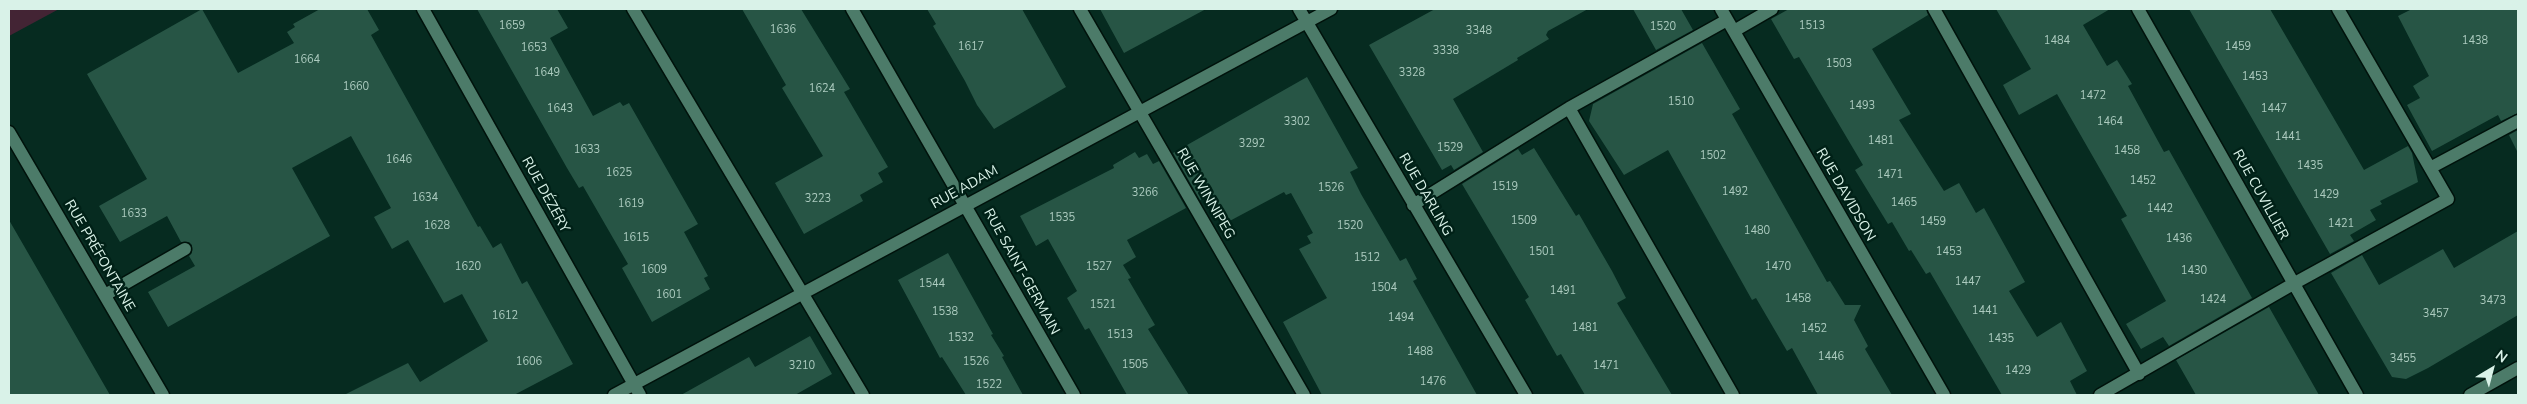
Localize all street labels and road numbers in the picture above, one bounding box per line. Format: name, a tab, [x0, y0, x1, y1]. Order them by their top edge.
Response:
street label: RUE WINNIPEG	[1172, 146, 1238, 242]
street label: RUE DAVIDSON	[1812, 146, 1878, 244]
street label: RUE CUVILLIER	[2228, 147, 2292, 243]
street label: RUE DARLING	[1395, 151, 1455, 239]
street label: RUE DÉZÉRY	[517, 154, 573, 236]
street label: RUE ADAM	[929, 163, 1001, 213]
street label: RUE PRÉFONTAINE	[60, 197, 138, 315]
street label: RUE SAINT-GERMAIN	[979, 206, 1063, 338]

